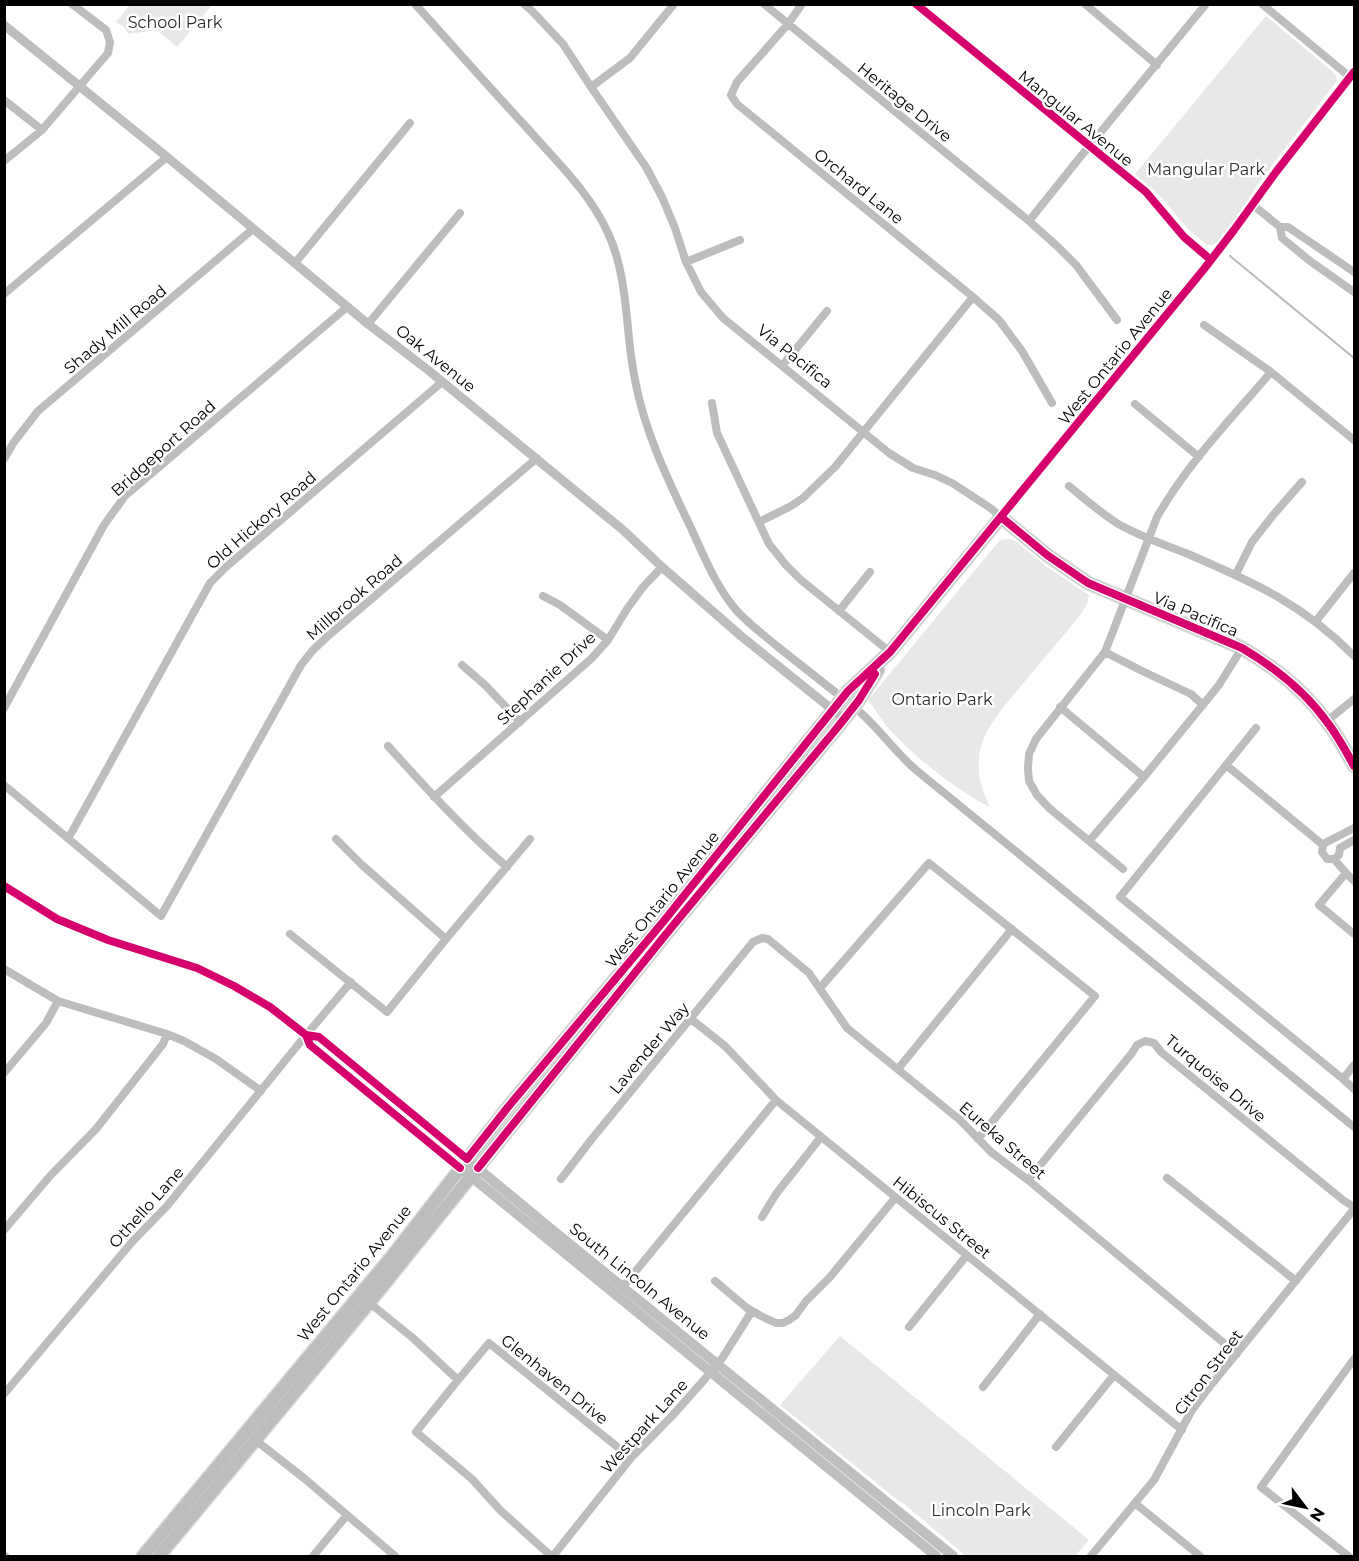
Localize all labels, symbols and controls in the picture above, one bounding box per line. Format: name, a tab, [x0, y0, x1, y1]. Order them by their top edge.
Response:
park label: School Park	[128, 13, 223, 32]
street label: Heritage Drive	[854, 59, 956, 146]
street label: Mangular Avenue	[1015, 66, 1137, 170]
street label: Orchard Lane	[810, 145, 907, 228]
park label: Mangular Park	[1147, 160, 1266, 179]
street label: Shady Mill Road	[60, 281, 170, 378]
street label: West Ontario Avenue	[1054, 284, 1176, 428]
street label: Oak Avenue	[392, 320, 479, 396]
street label: Via Pacifica	[753, 320, 836, 392]
street label: Bridgeport Road	[107, 396, 220, 500]
street label: Old Hickory Road	[203, 468, 320, 573]
street label: Millbrook Road	[302, 551, 406, 644]
street label: Via Pacifica	[1150, 588, 1241, 641]
street label: Stephanie Drive	[493, 628, 600, 729]
park label: Ontario Park	[891, 690, 993, 709]
street label: West Ontario Avenue	[601, 827, 723, 971]
street label: Lavender Way	[606, 999, 693, 1098]
street label: Turquoise Drive	[1162, 1031, 1270, 1126]
street label: Eureka Street	[955, 1098, 1050, 1184]
street label: Othello Lane	[105, 1163, 188, 1252]
street label: Hibiscus Street	[889, 1172, 995, 1263]
street label: West Ontario Avenue	[293, 1201, 415, 1345]
street label: South Lincoln Avenue	[566, 1219, 714, 1344]
street label: Citron Street	[1170, 1326, 1247, 1419]
street label: Glenhaven Drive	[497, 1330, 612, 1428]
street label: Westpark Lane	[597, 1375, 692, 1477]
north arrow	[1275, 1477, 1335, 1537]
park label: Lincoln Park	[931, 1501, 1031, 1520]
text: N	[1306, 1504, 1329, 1525]

